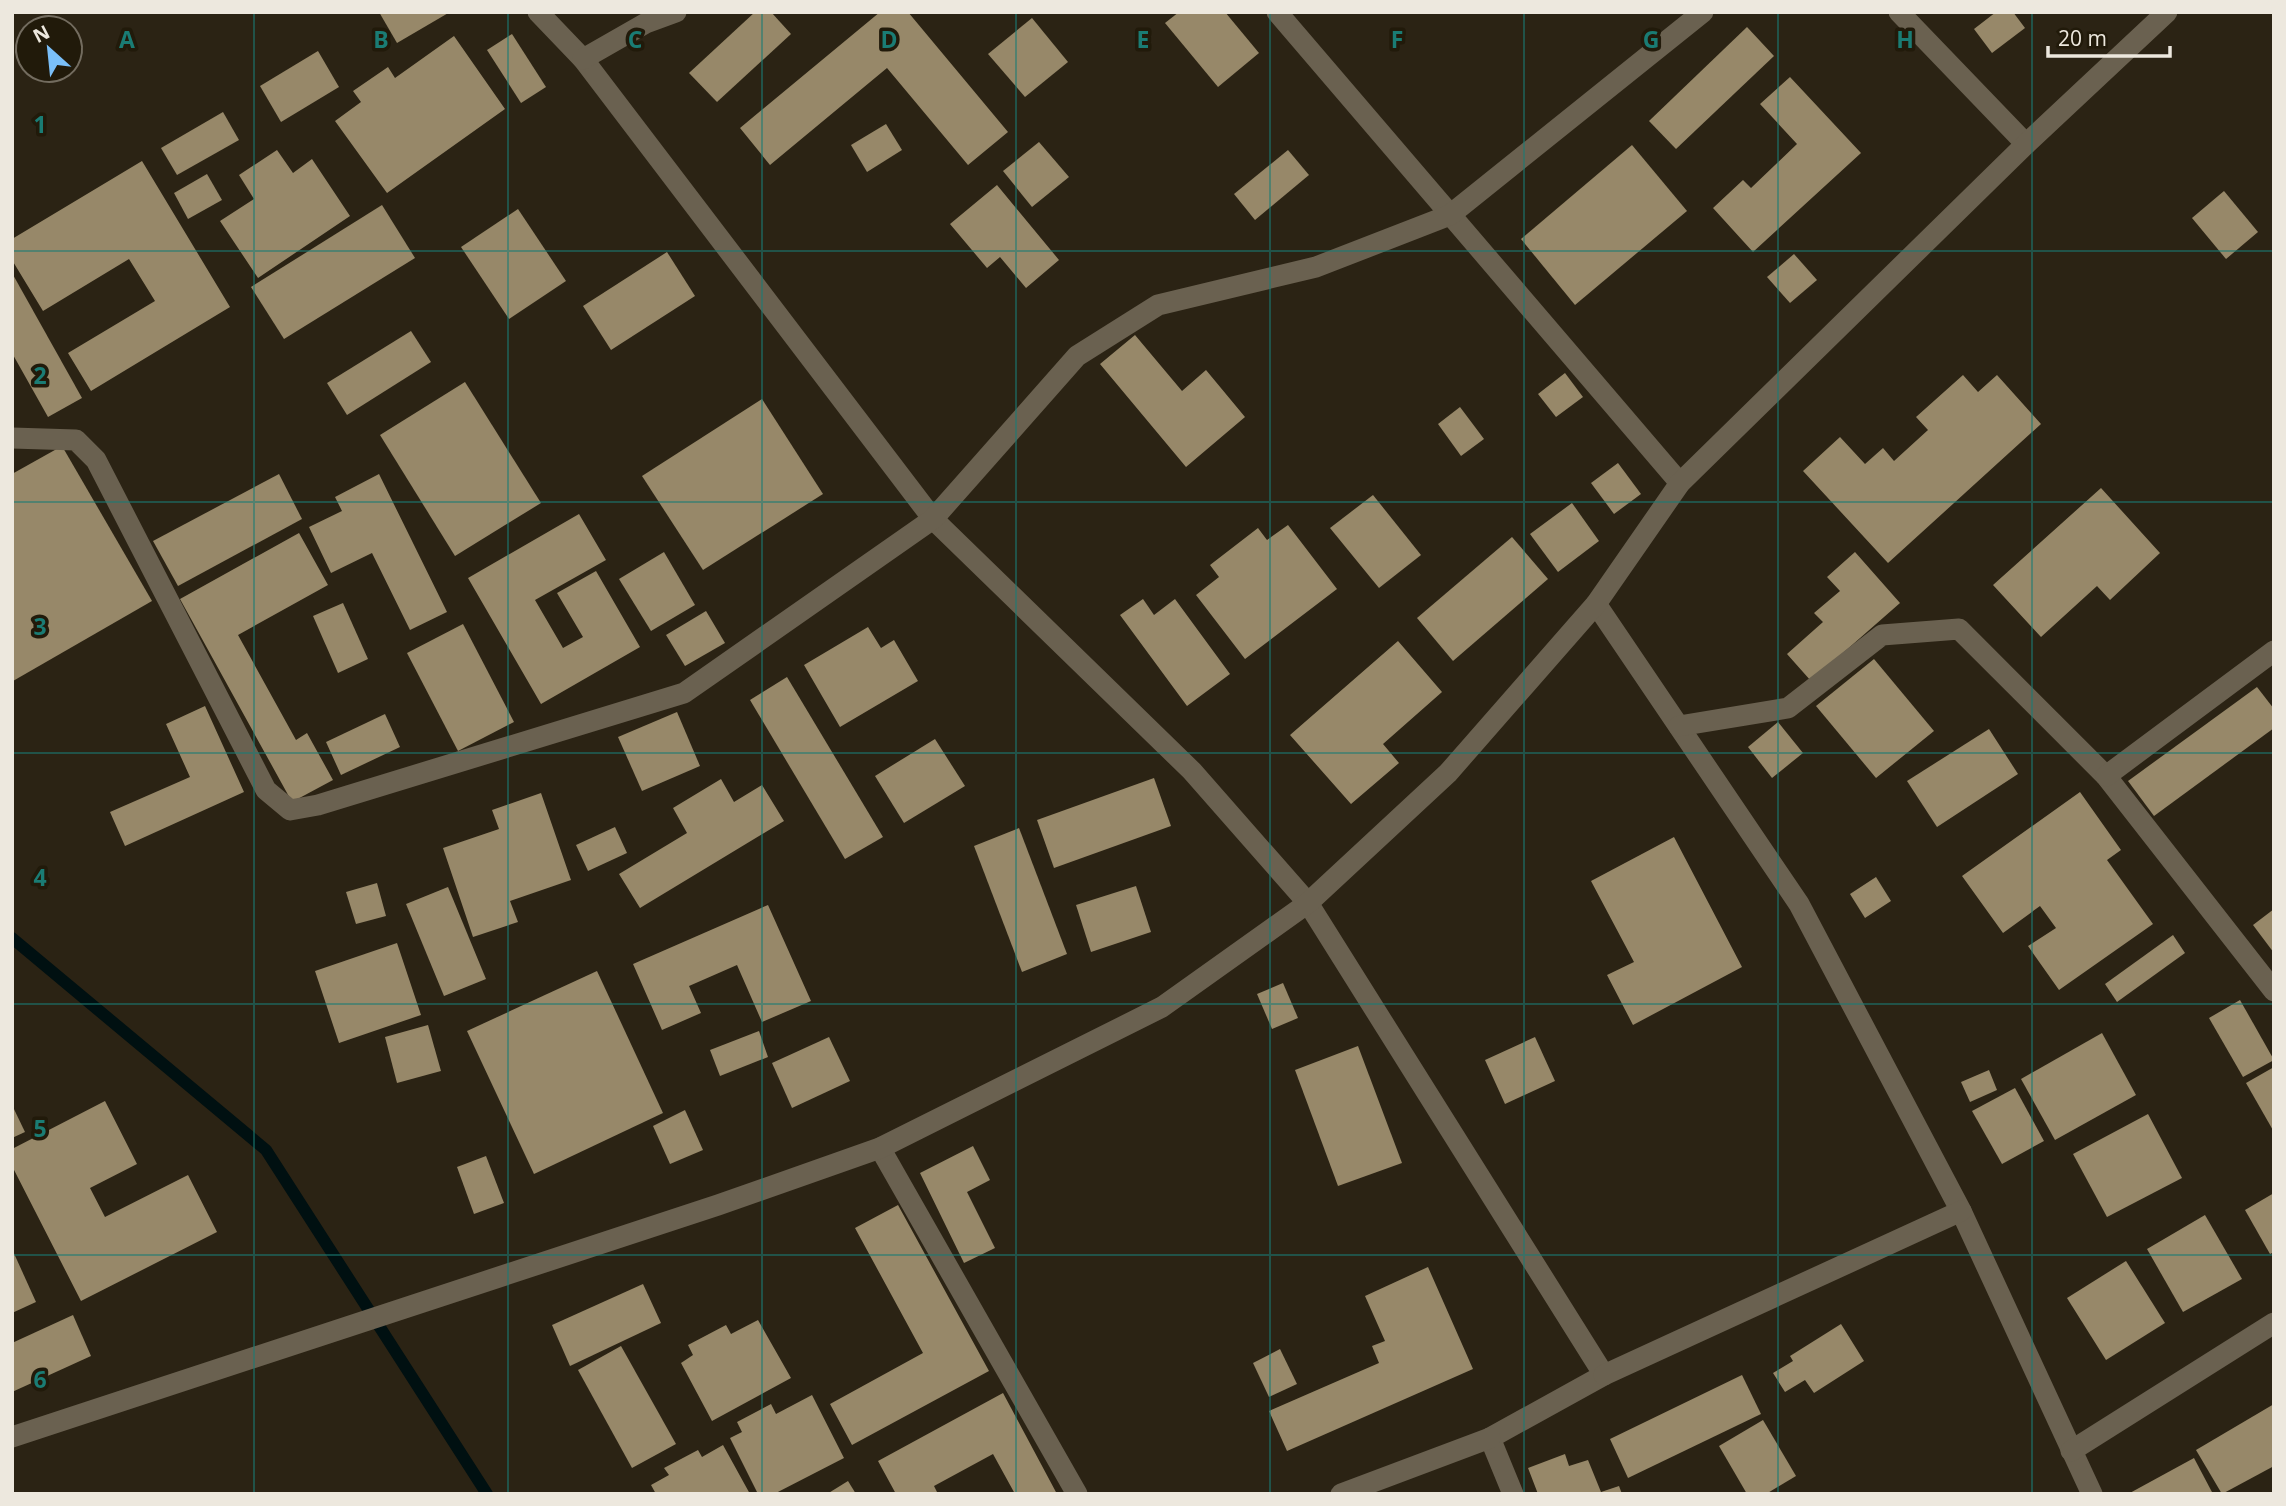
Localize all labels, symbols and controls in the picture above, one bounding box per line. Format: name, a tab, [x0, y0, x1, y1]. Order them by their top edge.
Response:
north arrow	[14, 14, 84, 84]
scale bar	[2048, 14, 2170, 58]
text: N	[28, 19, 54, 49]
text: A	[119, 23, 135, 55]
text: B	[373, 23, 389, 55]
text: C	[628, 23, 642, 55]
text: D	[880, 23, 898, 55]
text: E	[1137, 23, 1149, 55]
text: F	[1391, 23, 1403, 55]
text: G	[1643, 23, 1659, 55]
text: H	[1896, 23, 1914, 55]
text: 20 m	[2058, 24, 2107, 52]
text: 1	[33, 108, 47, 140]
text: 2	[33, 359, 47, 391]
text: 3	[33, 610, 47, 642]
text: 4	[33, 861, 47, 893]
text: 5	[33, 1112, 47, 1144]
text: 6	[33, 1363, 47, 1395]

